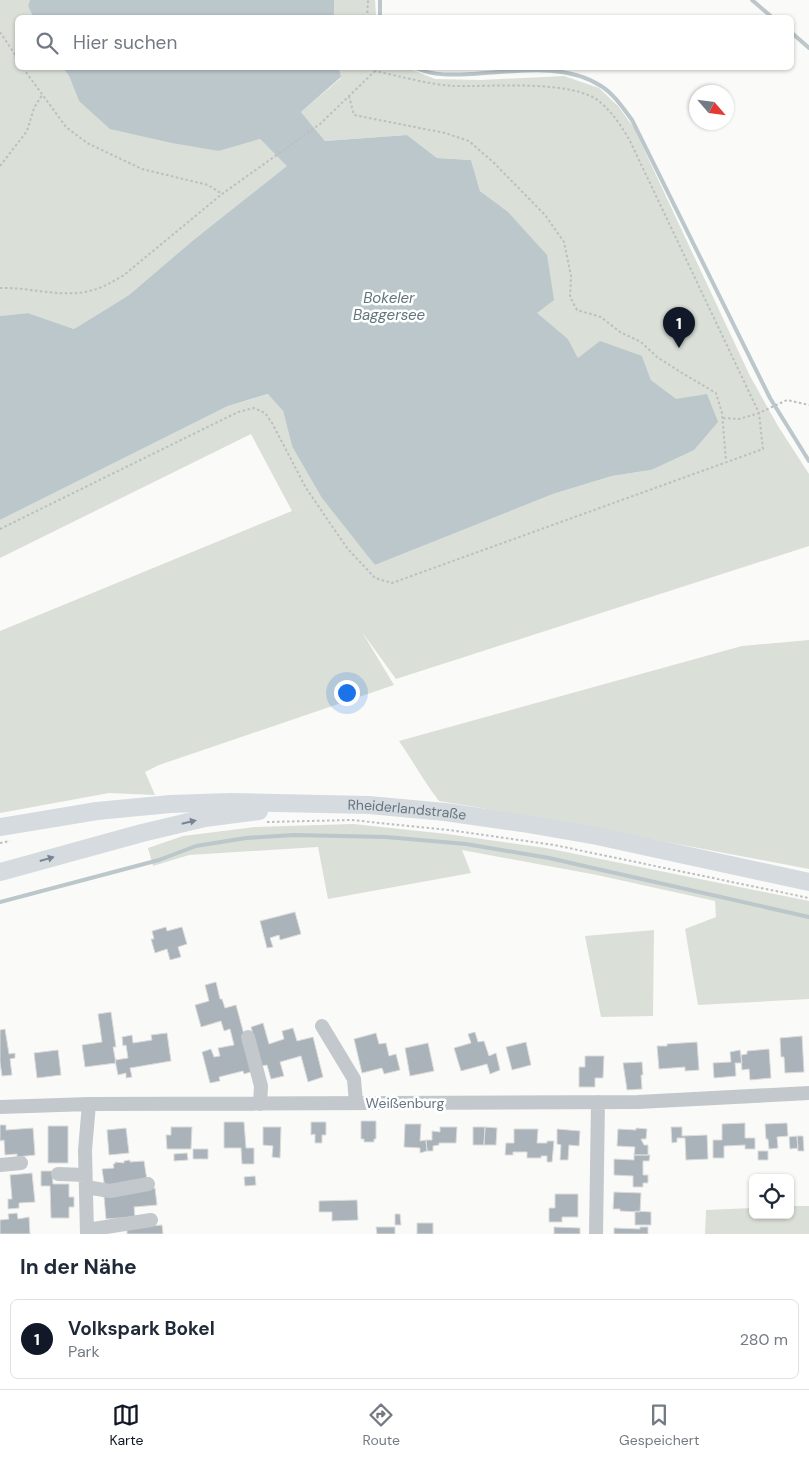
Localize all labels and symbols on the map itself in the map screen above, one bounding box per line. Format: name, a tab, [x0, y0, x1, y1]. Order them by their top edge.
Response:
north arrow	[689, 85, 734, 130]
water label: Bokeler Baggersee	[353, 288, 426, 325]
pin: 1	[663, 307, 695, 348]
your location	[334, 680, 360, 706]
street label: Rheiderlandstraße	[347, 796, 468, 824]
one-way arrow	[182, 818, 197, 826]
one-way arrow	[40, 855, 55, 863]
street label: Weißenburg	[366, 1094, 445, 1112]

